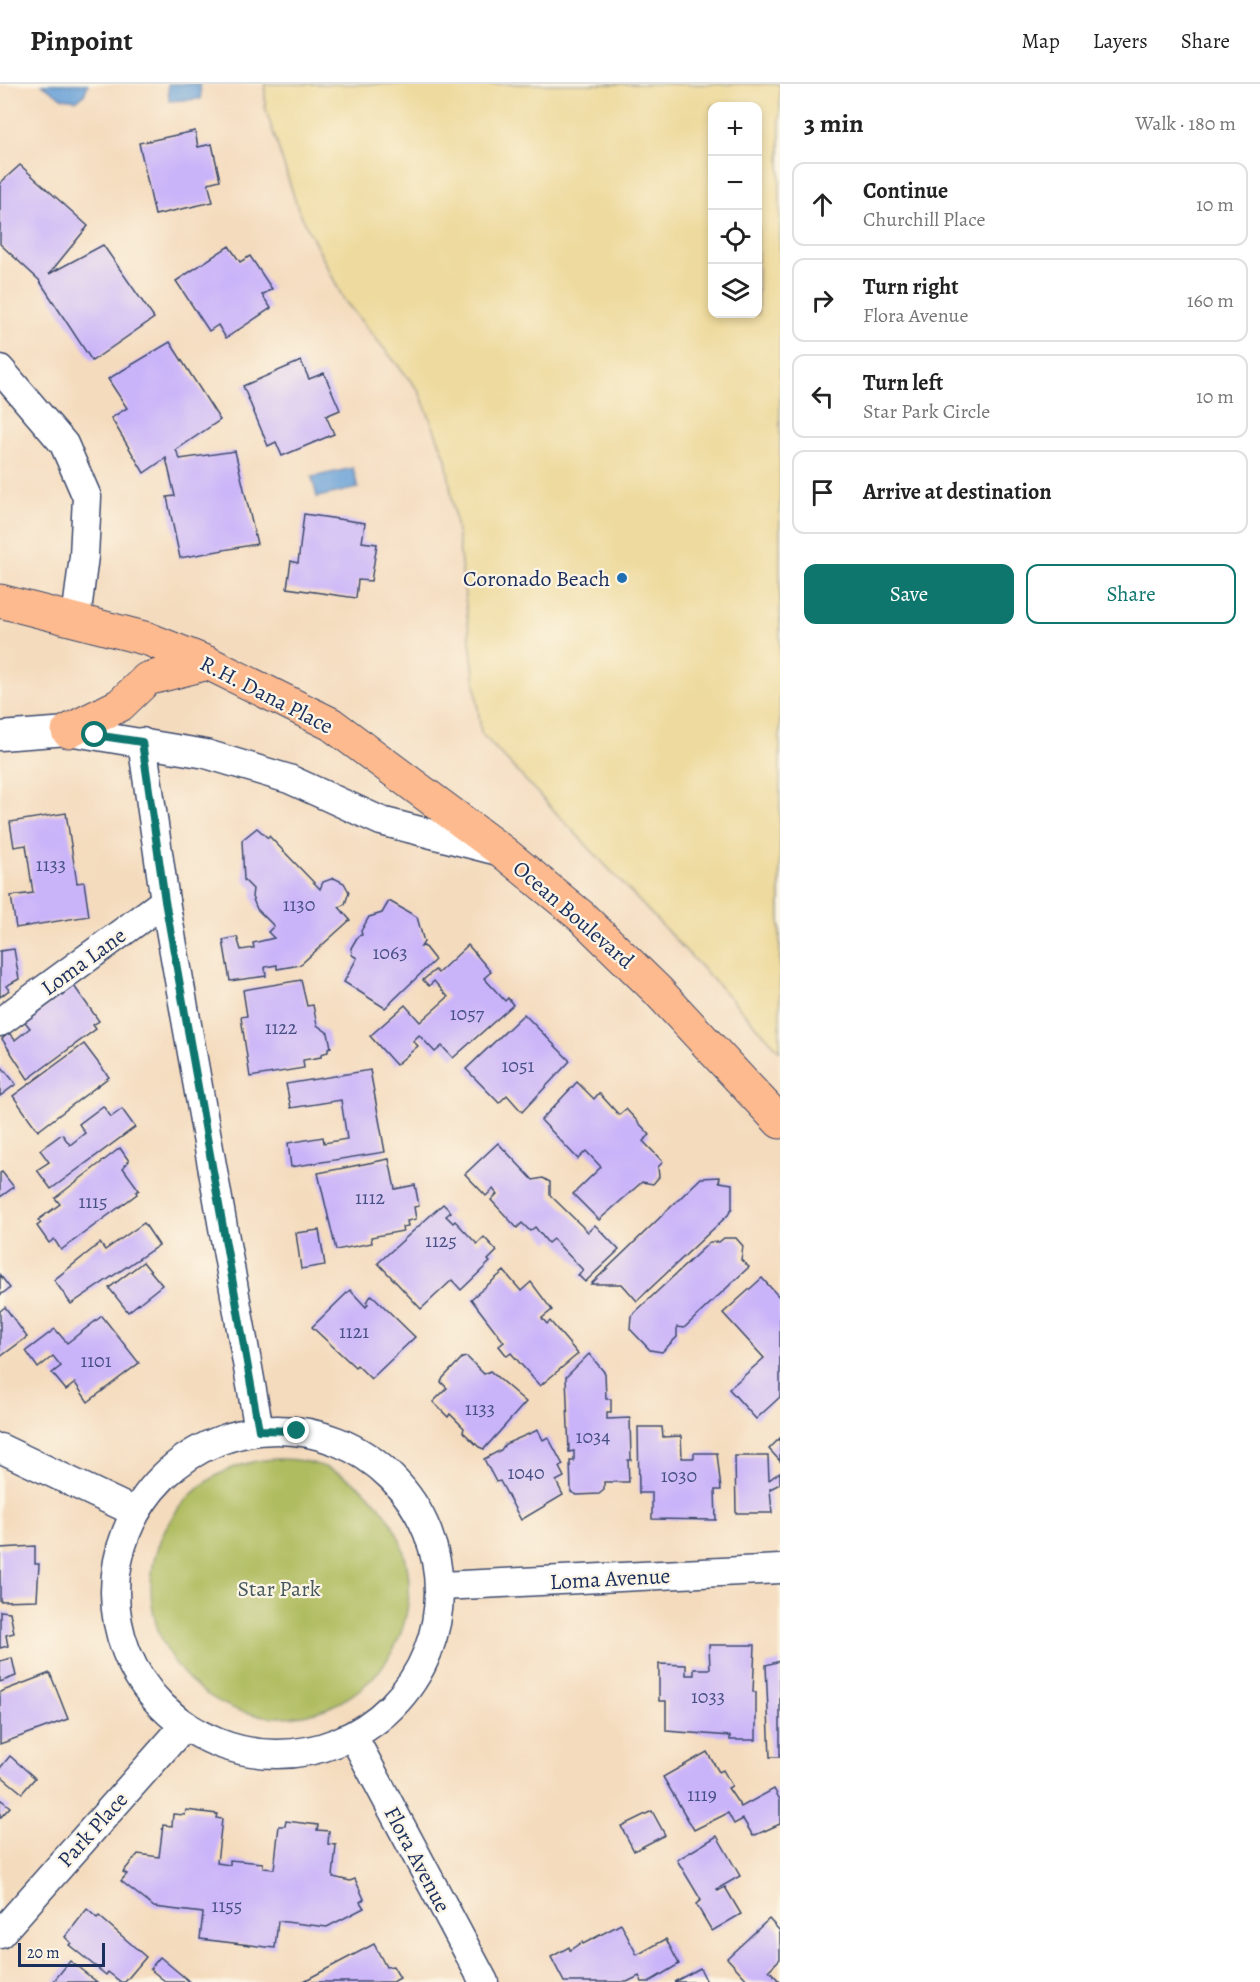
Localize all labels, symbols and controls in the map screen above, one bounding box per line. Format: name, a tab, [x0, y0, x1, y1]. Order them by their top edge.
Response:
text: Pinpoint	[30, 22, 133, 60]
text: Map	[1021, 27, 1060, 55]
text: Layers	[1093, 27, 1148, 55]
text: Share	[1181, 27, 1230, 55]
map controls	[708, 102, 762, 318]
button: +	[708, 102, 762, 156]
text: 3 min	[804, 106, 864, 141]
text: Walk · 180 m	[1135, 110, 1236, 137]
button: −	[708, 156, 762, 210]
text: Continue	[863, 176, 948, 206]
icon: ahead	[806, 188, 839, 221]
text: 10 m	[1196, 191, 1234, 218]
text: Churchill Place	[863, 206, 985, 233]
button: locate	[708, 210, 762, 264]
button: layers	[708, 264, 762, 318]
text: Turn right	[863, 272, 959, 302]
icon: right	[806, 284, 839, 317]
text: 160 m	[1187, 287, 1234, 314]
text: Flora Avenue	[863, 302, 968, 329]
text: Turn left	[863, 368, 943, 398]
icon: left	[806, 380, 839, 413]
text: 10 m	[1196, 383, 1234, 410]
text: Star Park Circle	[863, 398, 990, 425]
icon: arrive	[806, 476, 839, 509]
text: Arrive at destination	[863, 477, 1052, 507]
place label: Coronado Beach	[463, 564, 610, 594]
button: Save	[804, 564, 1014, 624]
button: Share	[1026, 564, 1236, 624]
marker: Coronado Beach	[615, 571, 629, 585]
street label: R.H. Dana Place	[195, 648, 338, 741]
route start	[81, 721, 107, 747]
house number: 1133	[36, 851, 66, 878]
street label: Ocean Boulevard	[506, 854, 640, 976]
house number: 1130	[283, 891, 315, 918]
street label: Loma Lane	[35, 921, 132, 1003]
house number: 1063	[372, 939, 408, 966]
house number: 1057	[450, 1000, 485, 1027]
house number: 1122	[265, 1014, 298, 1041]
house number: 1051	[502, 1052, 535, 1079]
house number: 1112	[355, 1184, 386, 1211]
house number: 1115	[78, 1188, 108, 1215]
house number: 1125	[425, 1227, 457, 1254]
house number: 1121	[339, 1318, 369, 1345]
house number: 1101	[80, 1347, 112, 1374]
house number: 1133	[465, 1395, 495, 1422]
route end	[283, 1417, 309, 1443]
house number: 1034	[576, 1423, 610, 1450]
house number: 1040	[507, 1459, 545, 1486]
house number: 1030	[661, 1462, 697, 1489]
street label: Loma Avenue	[549, 1561, 671, 1597]
park label: Star Park	[237, 1574, 321, 1604]
house number: 1033	[691, 1683, 725, 1710]
house number: 1119	[687, 1781, 717, 1808]
street label: Park Place	[51, 1785, 135, 1874]
street label: Flora Avenue	[377, 1801, 458, 1918]
house number: 1155	[212, 1892, 242, 1919]
scale bar	[18, 1940, 105, 1968]
text: 20 m	[27, 1942, 60, 1964]

